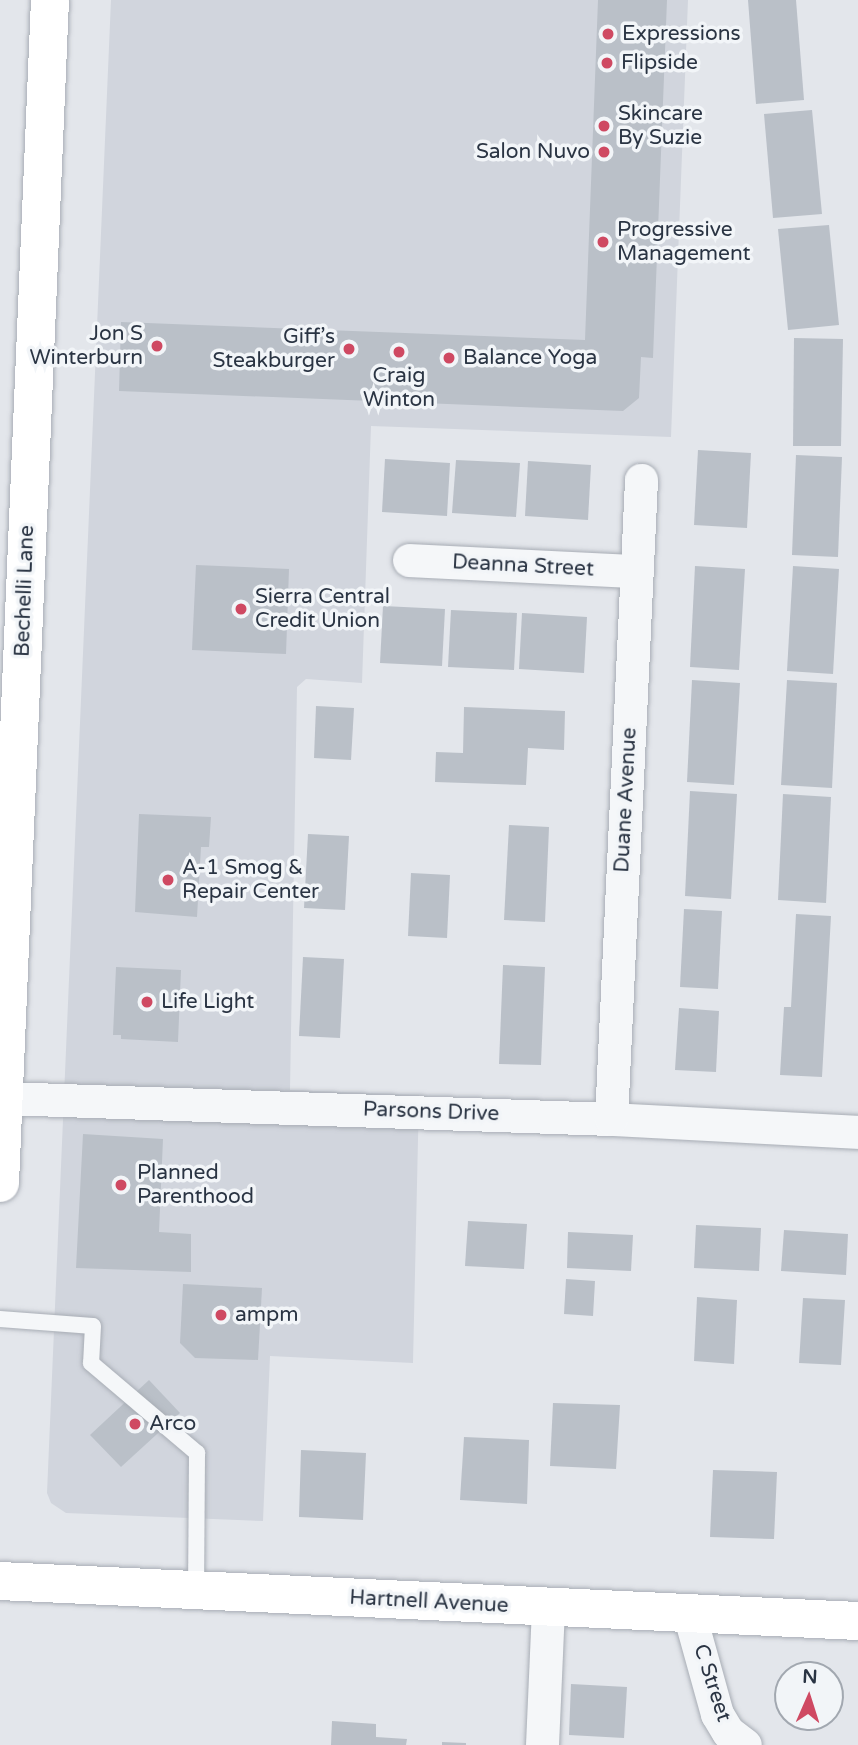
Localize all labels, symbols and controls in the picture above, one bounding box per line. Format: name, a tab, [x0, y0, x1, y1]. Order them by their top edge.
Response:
place label: Expressions	[622, 21, 741, 47]
marker: Expressions	[600, 26, 616, 42]
place label: Flipside	[621, 50, 698, 76]
marker: Flipside	[599, 55, 615, 71]
place label: Skincare By Suzie	[618, 101, 703, 151]
marker: Skincare By Suzie	[596, 118, 612, 134]
place label: Salon Nuvo	[476, 139, 590, 165]
marker: Salon Nuvo	[596, 144, 612, 160]
place label: Progressive Management	[617, 217, 751, 267]
marker: Progressive Management	[595, 234, 611, 250]
place label: Jon S Winterburn	[30, 321, 143, 371]
place label: Giff’s Steakburger	[213, 324, 335, 374]
marker: Jon S Winterburn	[149, 338, 165, 354]
marker: Giff’s Steakburger	[341, 341, 357, 357]
marker: Craig Winton	[391, 344, 407, 360]
place label: Balance Yoga	[463, 345, 597, 371]
marker: Balance Yoga	[441, 350, 457, 366]
place label: Craig Winton	[363, 363, 435, 413]
street label: Bechelli Lane	[10, 525, 40, 657]
street label: Deanna Street	[451, 550, 595, 582]
place label: Sierra Central Credit Union	[255, 584, 390, 634]
marker: Sierra Central Credit Union	[233, 601, 249, 617]
street label: Duane Avenue	[610, 727, 642, 873]
place label: A-1 Smog & Repair Center	[182, 855, 319, 905]
marker: A-1 Smog & Repair Center	[160, 872, 176, 888]
place label: Life Light	[161, 989, 254, 1015]
marker: Life Light	[139, 994, 155, 1010]
street label: Parsons Drive	[362, 1097, 500, 1127]
place label: Planned Parenthood	[137, 1160, 254, 1210]
marker: Planned Parenthood	[111, 1175, 131, 1195]
place label: ampm	[235, 1302, 299, 1328]
marker: ampm	[213, 1307, 229, 1323]
place label: Arco	[149, 1411, 196, 1437]
marker: Arco	[127, 1416, 143, 1432]
street label: Hartnell Avenue	[349, 1585, 509, 1619]
street label: C Street	[688, 1641, 736, 1725]
north arrow	[774, 1661, 844, 1731]
text: N	[802, 1666, 818, 1688]

